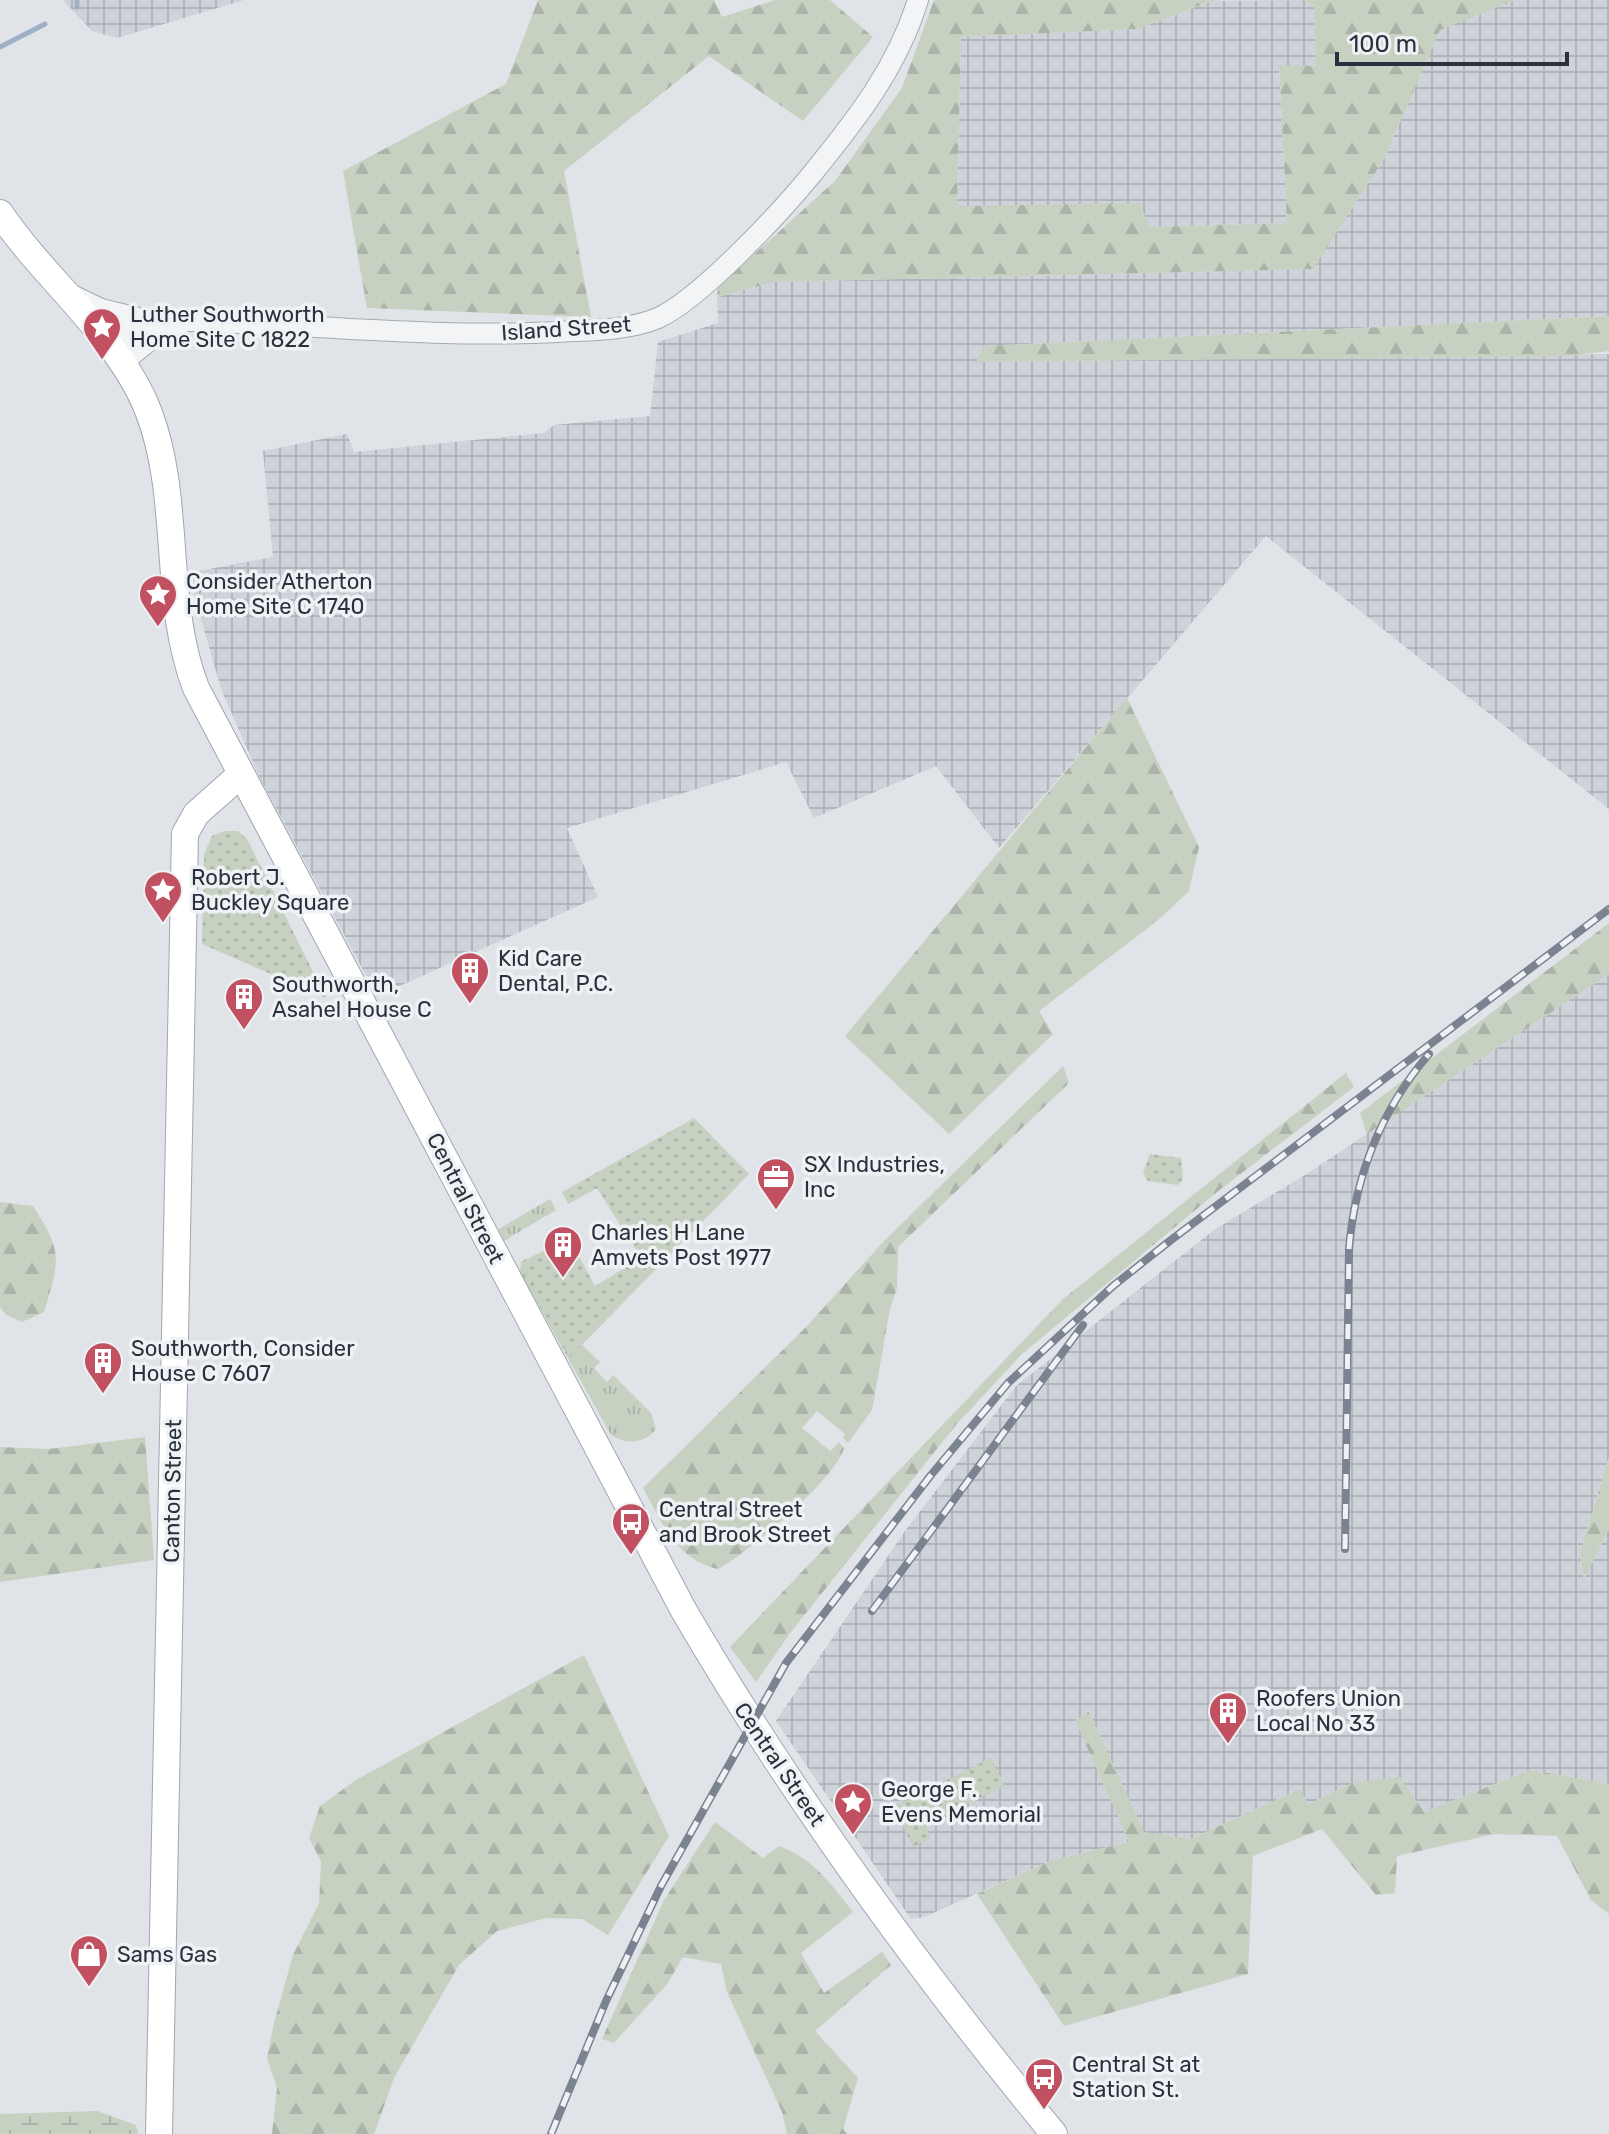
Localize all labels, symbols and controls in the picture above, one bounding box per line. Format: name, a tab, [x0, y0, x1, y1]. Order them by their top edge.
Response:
scale bar	[1337, 16, 1567, 66]
text: 100 m	[1349, 30, 1417, 58]
place label: Luther Southworth Home Site C 1822	[130, 301, 325, 353]
place icon: Luther Southworth Home Site C 1822	[81, 306, 123, 361]
street label: Island Street	[500, 310, 632, 347]
place label: Consider Atherton Home Site C 1740	[186, 568, 373, 620]
place icon: Consider Atherton Home Site C 1740	[137, 573, 179, 628]
place label: Robert J. Buckley Square	[191, 864, 349, 916]
place icon: Robert J. Buckley Square	[142, 869, 184, 924]
place label: Kid Care Dental, P.C.	[498, 945, 613, 997]
building icon: Kid Care Dental, P.C.	[449, 950, 491, 1005]
place label: Southworth, Asahel House C	[272, 971, 432, 1023]
building icon: Southworth, Asahel House C	[223, 976, 265, 1031]
street label: Central Street	[421, 1128, 510, 1269]
place label: SX Industries, Inc	[804, 1151, 945, 1203]
office icon: SX Industries, Inc	[755, 1156, 797, 1211]
place label: Charles H Lane Amvets Post 1977	[591, 1219, 771, 1271]
building icon: Charles H Lane Amvets Post 1977	[542, 1224, 584, 1279]
place label: Southworth, Consider House C 7607	[131, 1335, 355, 1387]
building icon: Southworth, Consider House C 7607	[82, 1340, 124, 1395]
street label: Canton Street	[158, 1419, 187, 1563]
place label: Central Street and Brook Street	[659, 1496, 832, 1548]
bus stop icon: Central Street and Brook Street	[610, 1501, 652, 1556]
place label: Roofers Union Local No 33	[1256, 1685, 1401, 1737]
building icon: Roofers Union Local No 33	[1207, 1690, 1249, 1745]
street label: Central Street	[728, 1697, 831, 1832]
place label: George F. Evens Memorial	[881, 1776, 1041, 1828]
place icon: George F. Evens Memorial	[832, 1781, 874, 1836]
shop icon: Sams Gas	[68, 1933, 110, 1988]
place label: Sams Gas	[117, 1941, 217, 1968]
place label: Central St at Station St.	[1072, 2051, 1201, 2103]
bus stop icon: Central St at Station St.	[1023, 2056, 1065, 2111]

